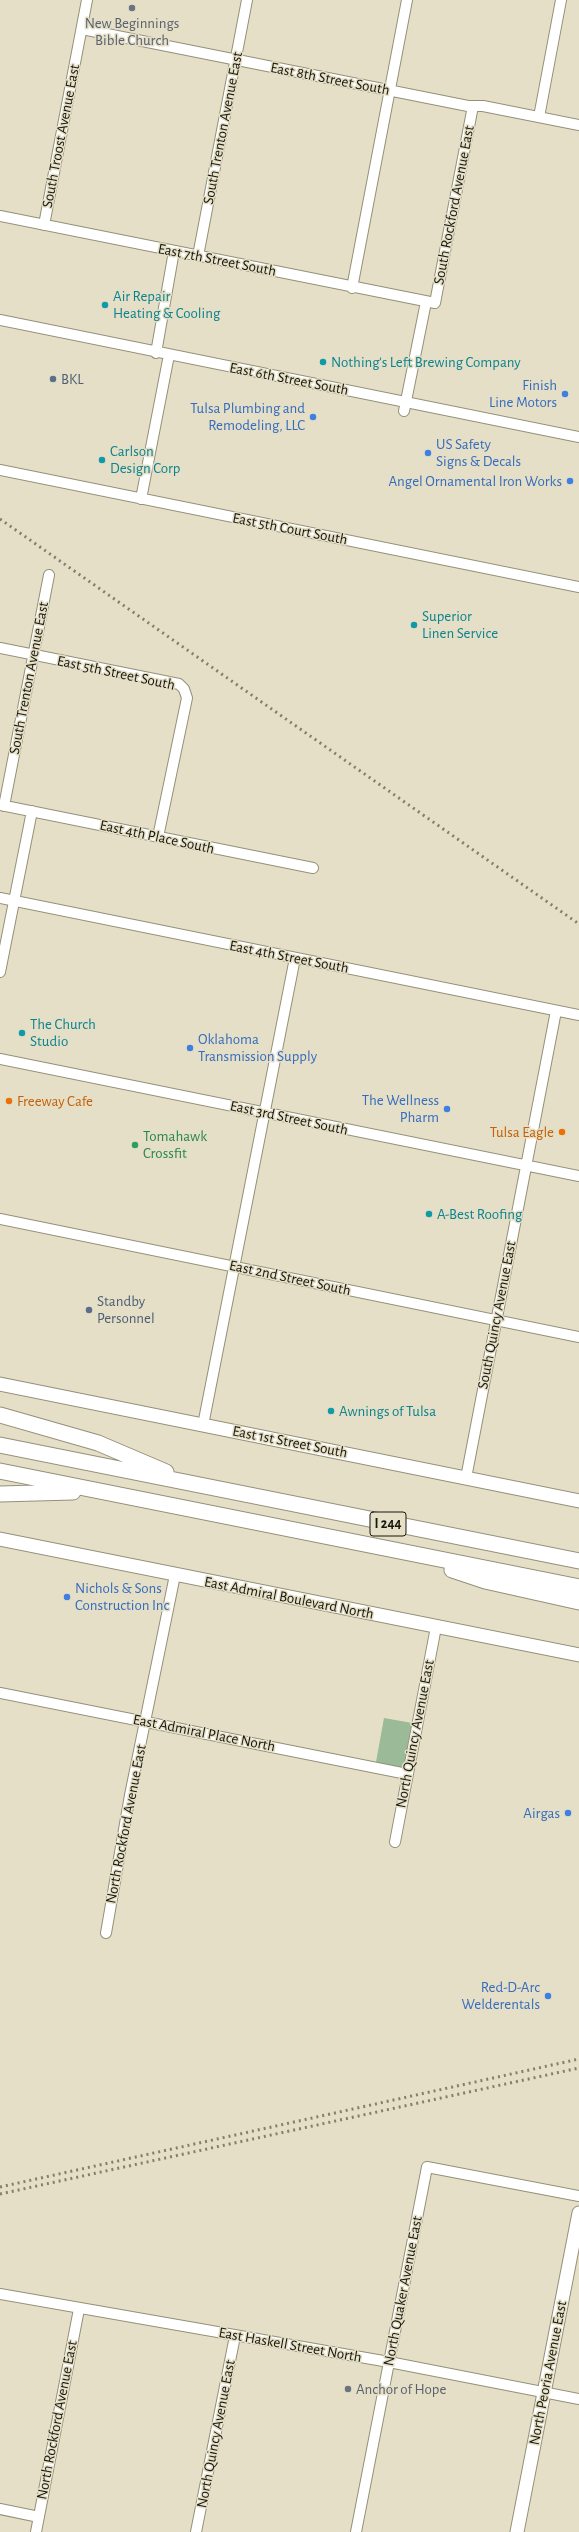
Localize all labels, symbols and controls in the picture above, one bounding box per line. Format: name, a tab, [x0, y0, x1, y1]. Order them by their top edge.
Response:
marker: New Beginnings Bible Church	[127, 3, 137, 13]
place label: New Beginnings Bible Church	[85, 14, 179, 49]
street label: South Trenton Avenue East	[199, 50, 247, 206]
street label: East 8th Street South	[269, 59, 391, 99]
street label: South Troost Avenue East	[38, 63, 84, 209]
street label: South Rockford Avenue East	[430, 124, 478, 286]
street label: East 7th Street South	[156, 240, 278, 280]
place label: Air Repair Heating & Cooling	[113, 287, 220, 322]
marker: Air Repair Heating & Cooling	[100, 300, 110, 310]
place label: Nothing's Left Brewing Company	[331, 353, 521, 371]
marker: Nothing's Left Brewing Company	[318, 357, 328, 367]
street label: East 6th Street South	[228, 359, 350, 399]
place label: BKL	[61, 370, 83, 388]
marker: BKL	[48, 374, 58, 384]
place label: Finish Line Motors	[489, 376, 557, 411]
marker: Finish Line Motors	[560, 389, 570, 399]
place label: Tulsa Plumbing and Remodeling, LLC	[190, 399, 305, 434]
marker: Tulsa Plumbing and Remodeling, LLC	[308, 412, 318, 422]
place label: US Safety Signs & Decals	[436, 435, 521, 470]
place label: Carlson Design Corp	[110, 442, 180, 477]
marker: US Safety Signs & Decals	[423, 448, 433, 458]
marker: Carlson Design Corp	[97, 455, 107, 465]
place label: Angel Ornamental Iron Works	[389, 472, 562, 490]
marker: Angel Ornamental Iron Works	[565, 476, 575, 486]
street label: East 5th Court South	[231, 509, 349, 549]
street label: South Trenton Avenue East	[5, 600, 53, 756]
place label: Superior Linen Service	[422, 607, 498, 642]
marker: Superior Linen Service	[409, 620, 419, 630]
street label: East 5th Street South	[55, 652, 177, 694]
street label: East 4th Place South	[98, 816, 216, 858]
street label: East 4th Street South	[228, 937, 350, 977]
place label: The Church Studio	[30, 1015, 96, 1050]
marker: The Church Studio	[17, 1028, 27, 1038]
place label: Oklahoma Transmission Supply	[198, 1030, 317, 1065]
marker: Oklahoma Transmission Supply	[185, 1043, 195, 1053]
place label: The Wellness Pharm	[362, 1091, 439, 1126]
place label: Freeway Cafe	[17, 1092, 93, 1110]
marker: Freeway Cafe	[4, 1096, 14, 1106]
street label: East 3rd Street South	[228, 1097, 350, 1139]
marker: The Wellness Pharm	[442, 1104, 452, 1114]
place label: Tulsa Eagle	[490, 1123, 554, 1141]
place label: Tomahawk Crossfit	[143, 1127, 207, 1162]
marker: Tulsa Eagle	[557, 1127, 567, 1137]
marker: Tomahawk Crossfit	[130, 1140, 140, 1150]
place label: A-Best Roofing	[437, 1205, 522, 1223]
marker: A-Best Roofing	[424, 1209, 434, 1219]
street label: South Quincy Avenue East	[474, 1239, 520, 1391]
street label: East 2nd Street South	[228, 1256, 352, 1300]
place label: Standby Personnel	[97, 1292, 155, 1327]
marker: Standby Personnel	[84, 1305, 94, 1315]
place label: Awnings of Tulsa	[339, 1402, 436, 1420]
marker: Awnings of Tulsa	[326, 1406, 336, 1416]
street label: East 1st Street South	[231, 1422, 349, 1462]
road number: I 244	[370, 1512, 406, 1536]
street label: East Admiral Boulevard North	[203, 1573, 375, 1623]
place label: Nichols & Sons Construction Inc	[75, 1579, 169, 1614]
marker: Nichols & Sons Construction Inc	[62, 1592, 72, 1602]
street label: North Quincy Avenue East	[392, 1658, 438, 1810]
street label: East Admiral Place North	[131, 1710, 277, 1756]
street label: North Rockford Avenue East	[102, 1743, 150, 1905]
place label: Airgas	[523, 1804, 560, 1822]
marker: Airgas	[563, 1808, 573, 1818]
place label: Red-D-Arc Welderentals	[462, 1978, 540, 2013]
marker: Red-D-Arc Welderentals	[543, 1991, 553, 2001]
street label: North Quaker Avenue East	[380, 2214, 426, 2368]
street label: North Peoria Avenue East	[525, 2299, 571, 2447]
street label: East Haskell Street North	[217, 2324, 363, 2366]
street label: North Rockford Avenue East	[33, 2339, 81, 2501]
street label: North Quincy Avenue East	[193, 2358, 239, 2510]
place label: Anchor of Hope	[356, 2380, 446, 2398]
marker: Anchor of Hope	[343, 2384, 353, 2394]

